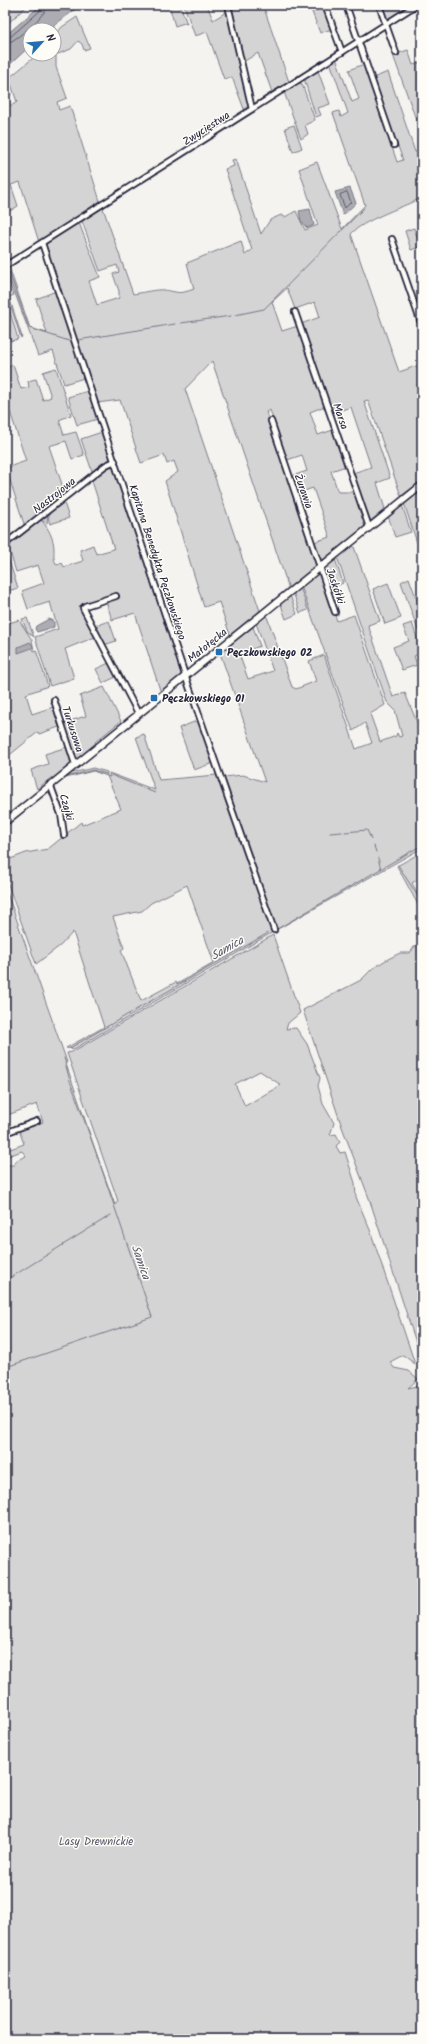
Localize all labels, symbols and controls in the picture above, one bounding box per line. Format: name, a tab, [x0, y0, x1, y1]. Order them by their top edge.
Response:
north arrow	[22, 22, 62, 62]
text: N	[40, 31, 60, 45]
street label: Zwycięstwa	[179, 107, 234, 151]
street label: Marsa	[327, 400, 353, 432]
street label: Żurawia	[289, 471, 317, 511]
street label: Nastrojowa	[29, 473, 80, 518]
street label: Kapitana Benedykta Pęczkowskiego	[123, 482, 191, 642]
street label: Jaskółki	[321, 566, 350, 607]
street label: Małołęcka	[184, 624, 231, 668]
place label: Pęczkowskiego 02	[227, 644, 312, 662]
marker: Pęczkowskiego 02	[214, 647, 224, 657]
place label: Pęczkowskiego 01	[162, 690, 245, 708]
marker: Pęczkowskiego 01	[149, 693, 159, 703]
street label: Turkusowa	[56, 704, 88, 755]
street label: Czajki	[54, 792, 78, 823]
water label: Samica	[207, 931, 249, 966]
water label: Samica	[126, 1242, 156, 1283]
park label: Lasy Drewnickie	[59, 1833, 133, 1851]

